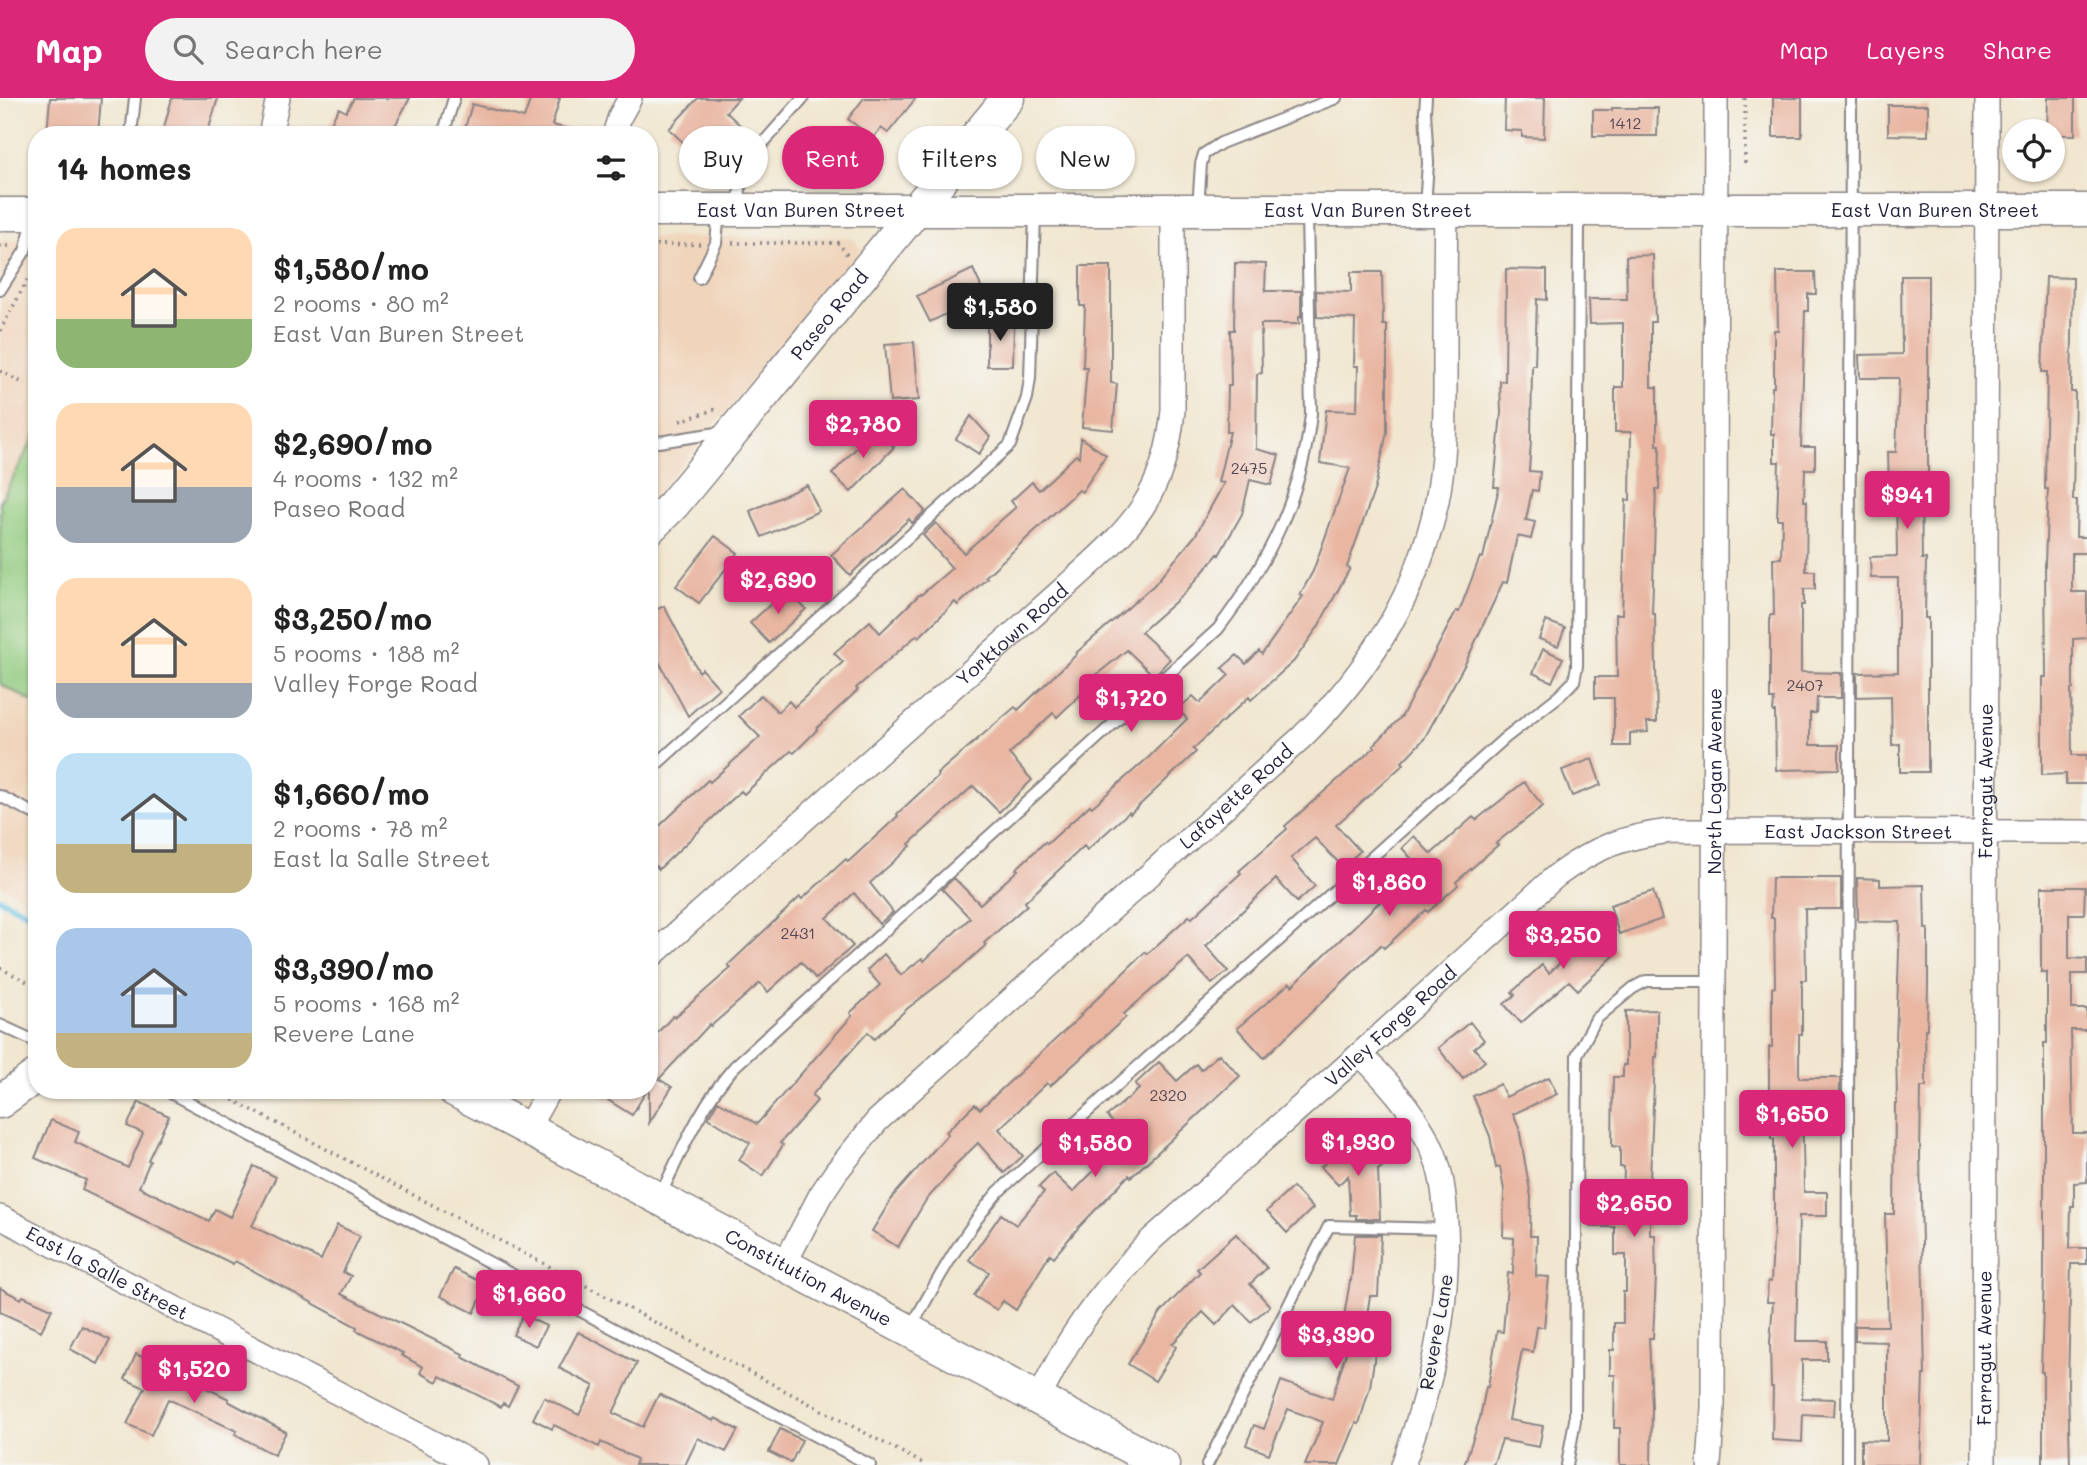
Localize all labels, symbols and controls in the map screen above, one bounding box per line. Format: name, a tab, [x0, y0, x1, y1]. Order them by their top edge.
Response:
search box	[145, 18, 635, 81]
text: Map	[35, 28, 103, 71]
icon: search	[169, 30, 207, 68]
text: Search here	[225, 32, 383, 66]
text: Map	[1780, 34, 1828, 65]
text: Layers	[1866, 34, 1945, 65]
text: Share	[1983, 34, 2052, 65]
house number: 1412	[1609, 112, 1641, 133]
map controls	[2002, 119, 2065, 182]
button: locate	[2002, 119, 2065, 182]
chip: Buy	[679, 126, 768, 189]
chip: Rent	[782, 126, 884, 189]
chip: Filters	[898, 126, 1022, 189]
chip: New	[1036, 126, 1135, 189]
text: 14 homes	[56, 148, 192, 188]
icon: filters	[592, 149, 630, 187]
street label: East Van Buren Street	[697, 197, 905, 222]
street label: East Van Buren Street	[1264, 197, 1472, 222]
street label: East Van Buren Street	[1831, 197, 2039, 222]
text: $1,580/mo	[273, 248, 429, 288]
icon: home	[112, 256, 196, 340]
street label: Paseo Road	[785, 265, 873, 365]
pin: $1,580	[943, 284, 1057, 343]
text: 2 rooms · 80 m²	[273, 288, 449, 318]
text: $1,580	[963, 291, 1037, 321]
text: East Van Buren Street	[273, 318, 524, 348]
pin: $2,780	[806, 400, 920, 460]
text: $2,780	[825, 408, 901, 438]
text: $2,690/mo	[273, 423, 433, 463]
icon: home	[112, 431, 196, 515]
house number: 2475	[1231, 457, 1267, 478]
text: 4 rooms · 132 m²	[273, 463, 458, 493]
pin: $941	[1866, 472, 1948, 531]
text: $941	[1881, 479, 1933, 509]
text: Paseo Road	[273, 493, 405, 523]
pin: $2,690	[721, 556, 835, 616]
text: $2,690	[740, 564, 816, 594]
street label: Yorktown Road	[950, 578, 1073, 691]
text: $3,250/mo	[273, 598, 432, 638]
icon: home	[112, 606, 196, 690]
text: 5 rooms · 188 m²	[273, 638, 459, 668]
text: Valley Forge Road	[273, 668, 478, 698]
pin: $1,720	[1074, 674, 1188, 734]
house number: 2407	[1786, 674, 1824, 695]
text: $1,720	[1095, 682, 1167, 712]
street label: North Logan Avenue	[1701, 688, 1727, 874]
street label: Farragut Avenue	[1972, 703, 1998, 859]
street label: Lafayette Road	[1174, 738, 1298, 854]
text: $1,660/mo	[273, 773, 429, 813]
icon: home	[112, 781, 196, 865]
text: 2 rooms · 78 m²	[273, 813, 447, 843]
street label: East Jackson Street	[1764, 818, 1952, 844]
text: East la Salle Street	[273, 843, 490, 873]
pin: $1,860	[1332, 858, 1446, 918]
text: $1,860	[1352, 866, 1426, 896]
pin: $3,250	[1506, 912, 1620, 971]
text: $3,250	[1525, 919, 1601, 949]
house number: 2431	[781, 922, 815, 943]
text: $3,390/mo	[273, 948, 434, 988]
icon: home	[112, 956, 196, 1040]
street label: Valley Forge Road	[1319, 960, 1461, 1092]
text: 5 rooms · 168 m²	[273, 988, 459, 1018]
text: Revere Lane	[273, 1018, 415, 1048]
house number: 2320	[1149, 1084, 1187, 1105]
pin: $1,650	[1735, 1090, 1849, 1150]
text: $1,650	[1755, 1098, 1829, 1128]
pin: $1,930	[1301, 1118, 1415, 1178]
pin: $1,580	[1038, 1119, 1152, 1179]
text: $1,930	[1321, 1126, 1395, 1156]
text: $1,580	[1058, 1127, 1132, 1157]
pin: $2,650	[1577, 1180, 1691, 1239]
text: $2,650	[1596, 1187, 1672, 1217]
street label: East la Salle Street	[22, 1220, 193, 1325]
street label: Constitution Avenue	[721, 1223, 897, 1331]
pin: $1,660	[472, 1270, 586, 1330]
street label: Farragut Avenue	[1971, 1270, 1996, 1426]
street label: Revere Lane	[1413, 1272, 1458, 1392]
text: $1,660	[492, 1278, 566, 1308]
pin: $3,390	[1279, 1312, 1393, 1371]
text: $3,390	[1297, 1319, 1375, 1349]
pin: $1,520	[137, 1346, 251, 1405]
text: $1,520	[158, 1353, 230, 1383]

